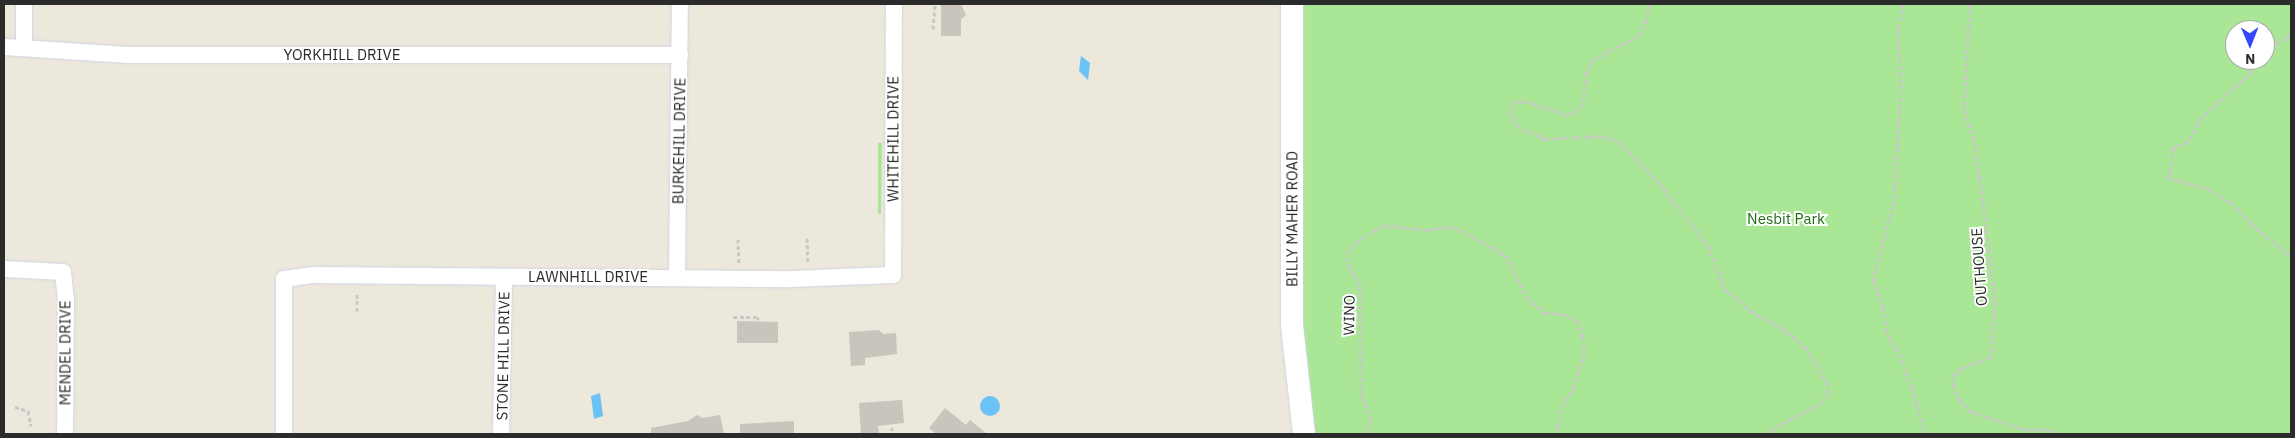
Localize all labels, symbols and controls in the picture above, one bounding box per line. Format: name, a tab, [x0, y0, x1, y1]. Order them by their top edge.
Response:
north arrow	[2225, 20, 2275, 70]
street label: YORKHILL DRIVE	[284, 46, 400, 64]
text: N	[2245, 50, 2255, 68]
street label: WHITEHILL DRIVE	[884, 76, 902, 202]
street label: BURKEHILL DRIVE	[669, 78, 689, 204]
street label: BILLY MAHER ROAD	[1283, 151, 1301, 287]
park label: Nesbit Park	[1747, 210, 1825, 228]
street label: OUTHOUSE	[1967, 227, 1991, 307]
street label: LAWNHILL DRIVE	[528, 268, 648, 286]
street label: STONE HILL DRIVE	[493, 291, 513, 421]
street label: WINO	[1340, 295, 1358, 335]
street label: MENDEL DRIVE	[56, 301, 74, 405]

